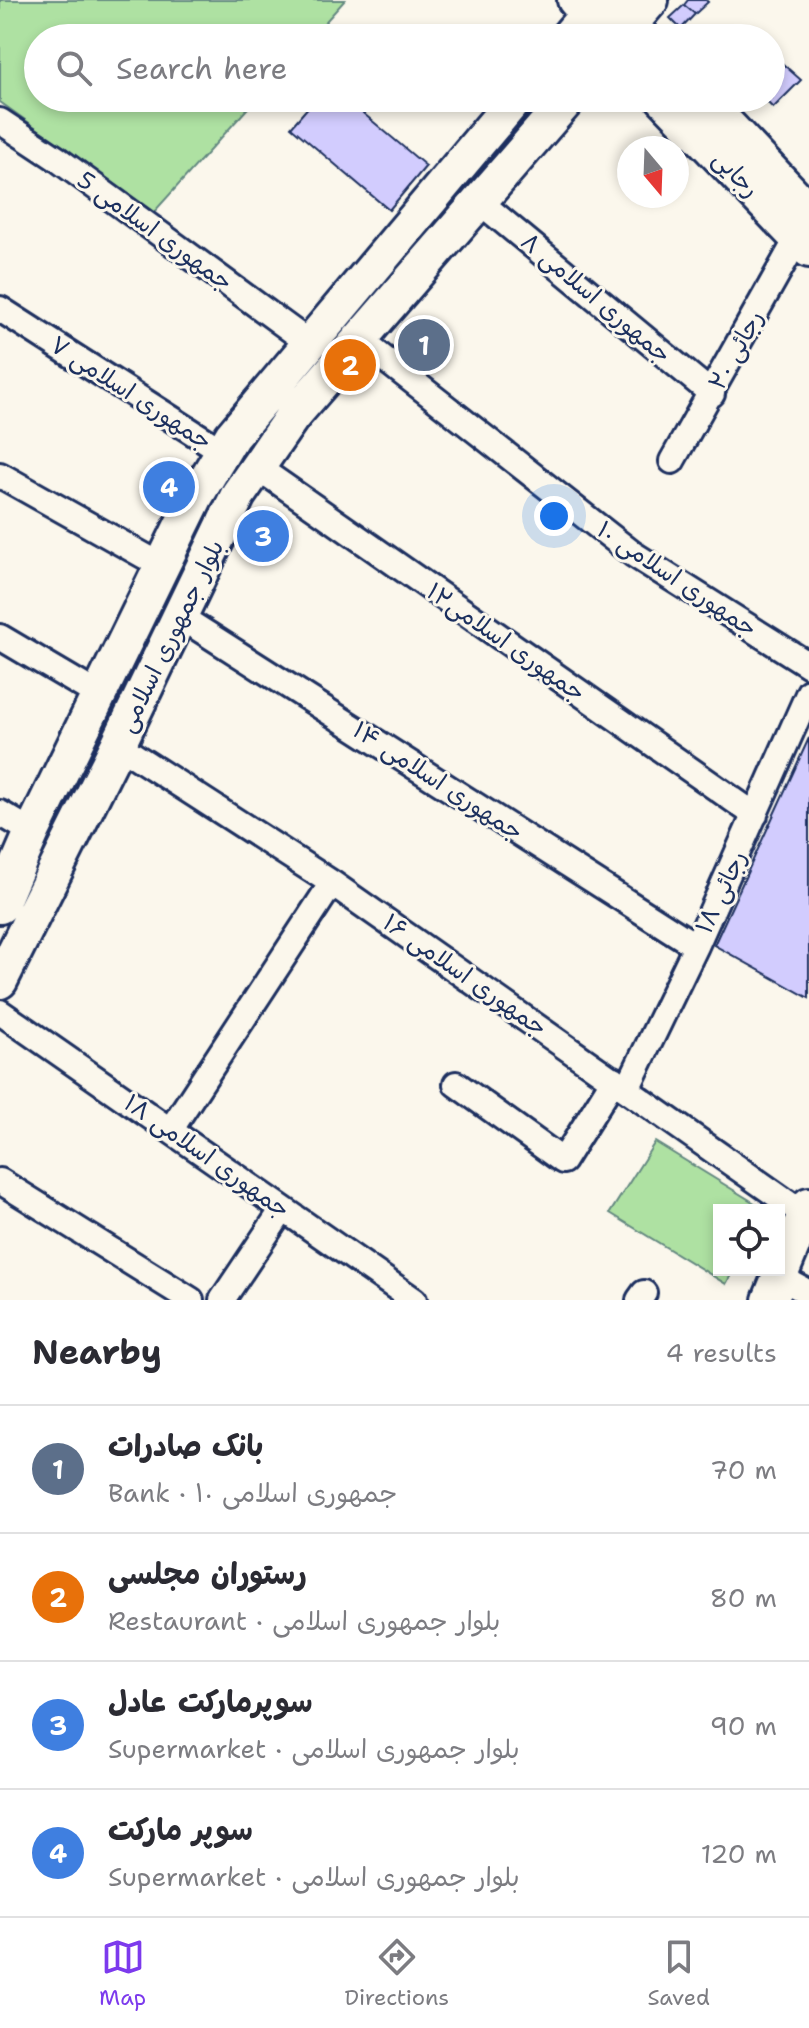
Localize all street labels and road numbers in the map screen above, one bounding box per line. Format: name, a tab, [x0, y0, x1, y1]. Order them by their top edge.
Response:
street label: رجایی	[706, 143, 766, 205]
street label: جمهوری اسلامی 5	[71, 164, 239, 298]
street label: جمهوری اسلامی ۸	[514, 226, 678, 370]
street label: رجائی ۲۰	[701, 304, 771, 396]
street label: جمهوری اسلامی ۷	[44, 329, 218, 457]
street label: جمهوری اسلامی ۱۰	[591, 514, 763, 644]
street label: بلوار جمهوری اسلامی	[110, 534, 232, 738]
street label: جمهوری اسلامی۱۲	[420, 575, 592, 709]
street label: جمهوری اسلامی ۱۴	[347, 714, 529, 848]
street label: رجائی ۱۸	[688, 845, 754, 939]
street label: جمهوری اسلامی ۱۶	[377, 906, 553, 1044]
street label: جمهوری اسلامی ۱۸	[118, 1087, 296, 1225]

